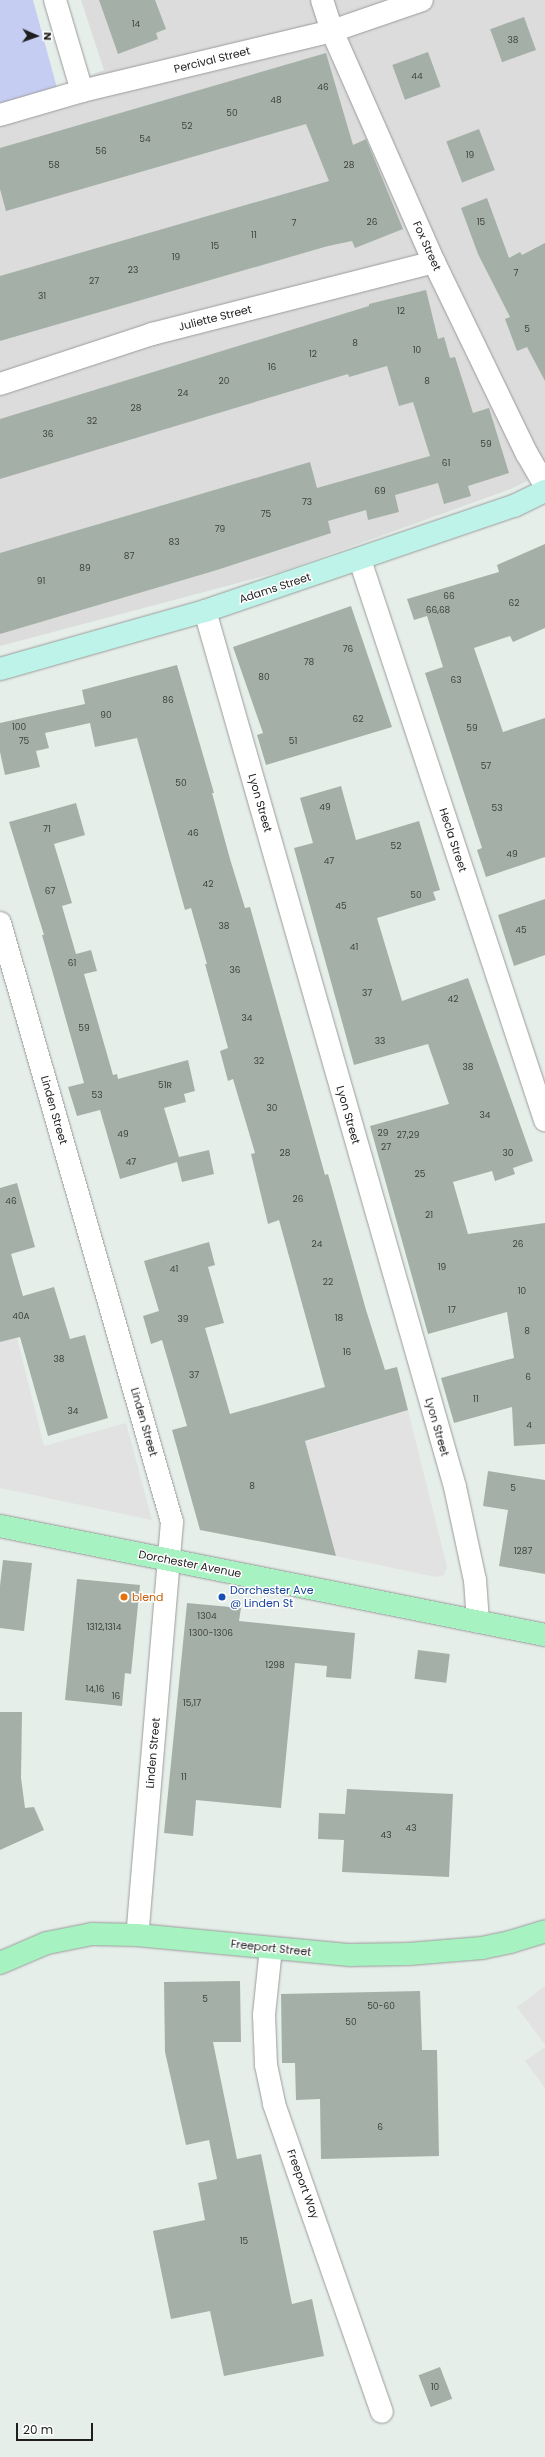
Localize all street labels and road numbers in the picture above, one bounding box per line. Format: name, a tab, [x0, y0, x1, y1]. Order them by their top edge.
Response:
street label: Percival Street	[172, 44, 252, 76]
street label: Fox Street	[410, 219, 444, 273]
street label: Juliette Street	[177, 303, 253, 333]
street label: Adams Street	[238, 570, 312, 606]
street label: Lyon Street	[245, 772, 275, 834]
street label: Hecla Street	[436, 806, 470, 874]
street label: Linden Street	[38, 1074, 70, 1146]
street label: Lyon Street	[333, 1084, 363, 1146]
street label: Linden Street	[128, 1386, 160, 1458]
street label: Lyon Street	[422, 1396, 452, 1458]
street label: Dorchester Avenue	[138, 1548, 242, 1580]
street label: Linden Street	[143, 1717, 163, 1789]
street label: Freeport Street	[230, 1937, 312, 1959]
street label: Freeport Way	[284, 2147, 322, 2221]

